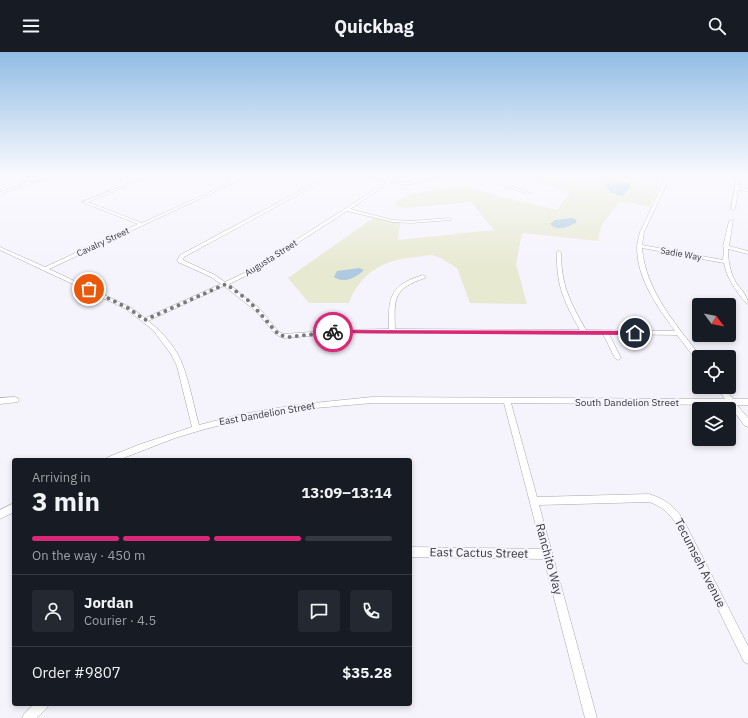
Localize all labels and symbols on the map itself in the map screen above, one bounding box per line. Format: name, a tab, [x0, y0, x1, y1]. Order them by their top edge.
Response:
street label: Cavalry Street	[75, 225, 131, 258]
street label: Augusta Street	[242, 237, 299, 278]
street label: Sadie Way	[660, 244, 703, 263]
pin	[72, 272, 106, 306]
north arrow	[692, 298, 736, 342]
courier	[313, 312, 353, 352]
pin	[618, 316, 652, 350]
street label: South Dandelion Street	[575, 396, 679, 409]
street label: East Dandelion Street	[218, 399, 317, 428]
street label: Tecumseh Avenue	[671, 516, 730, 610]
street label: Ranchito Way	[533, 522, 566, 596]
street label: East Cactus Street	[430, 544, 528, 561]

